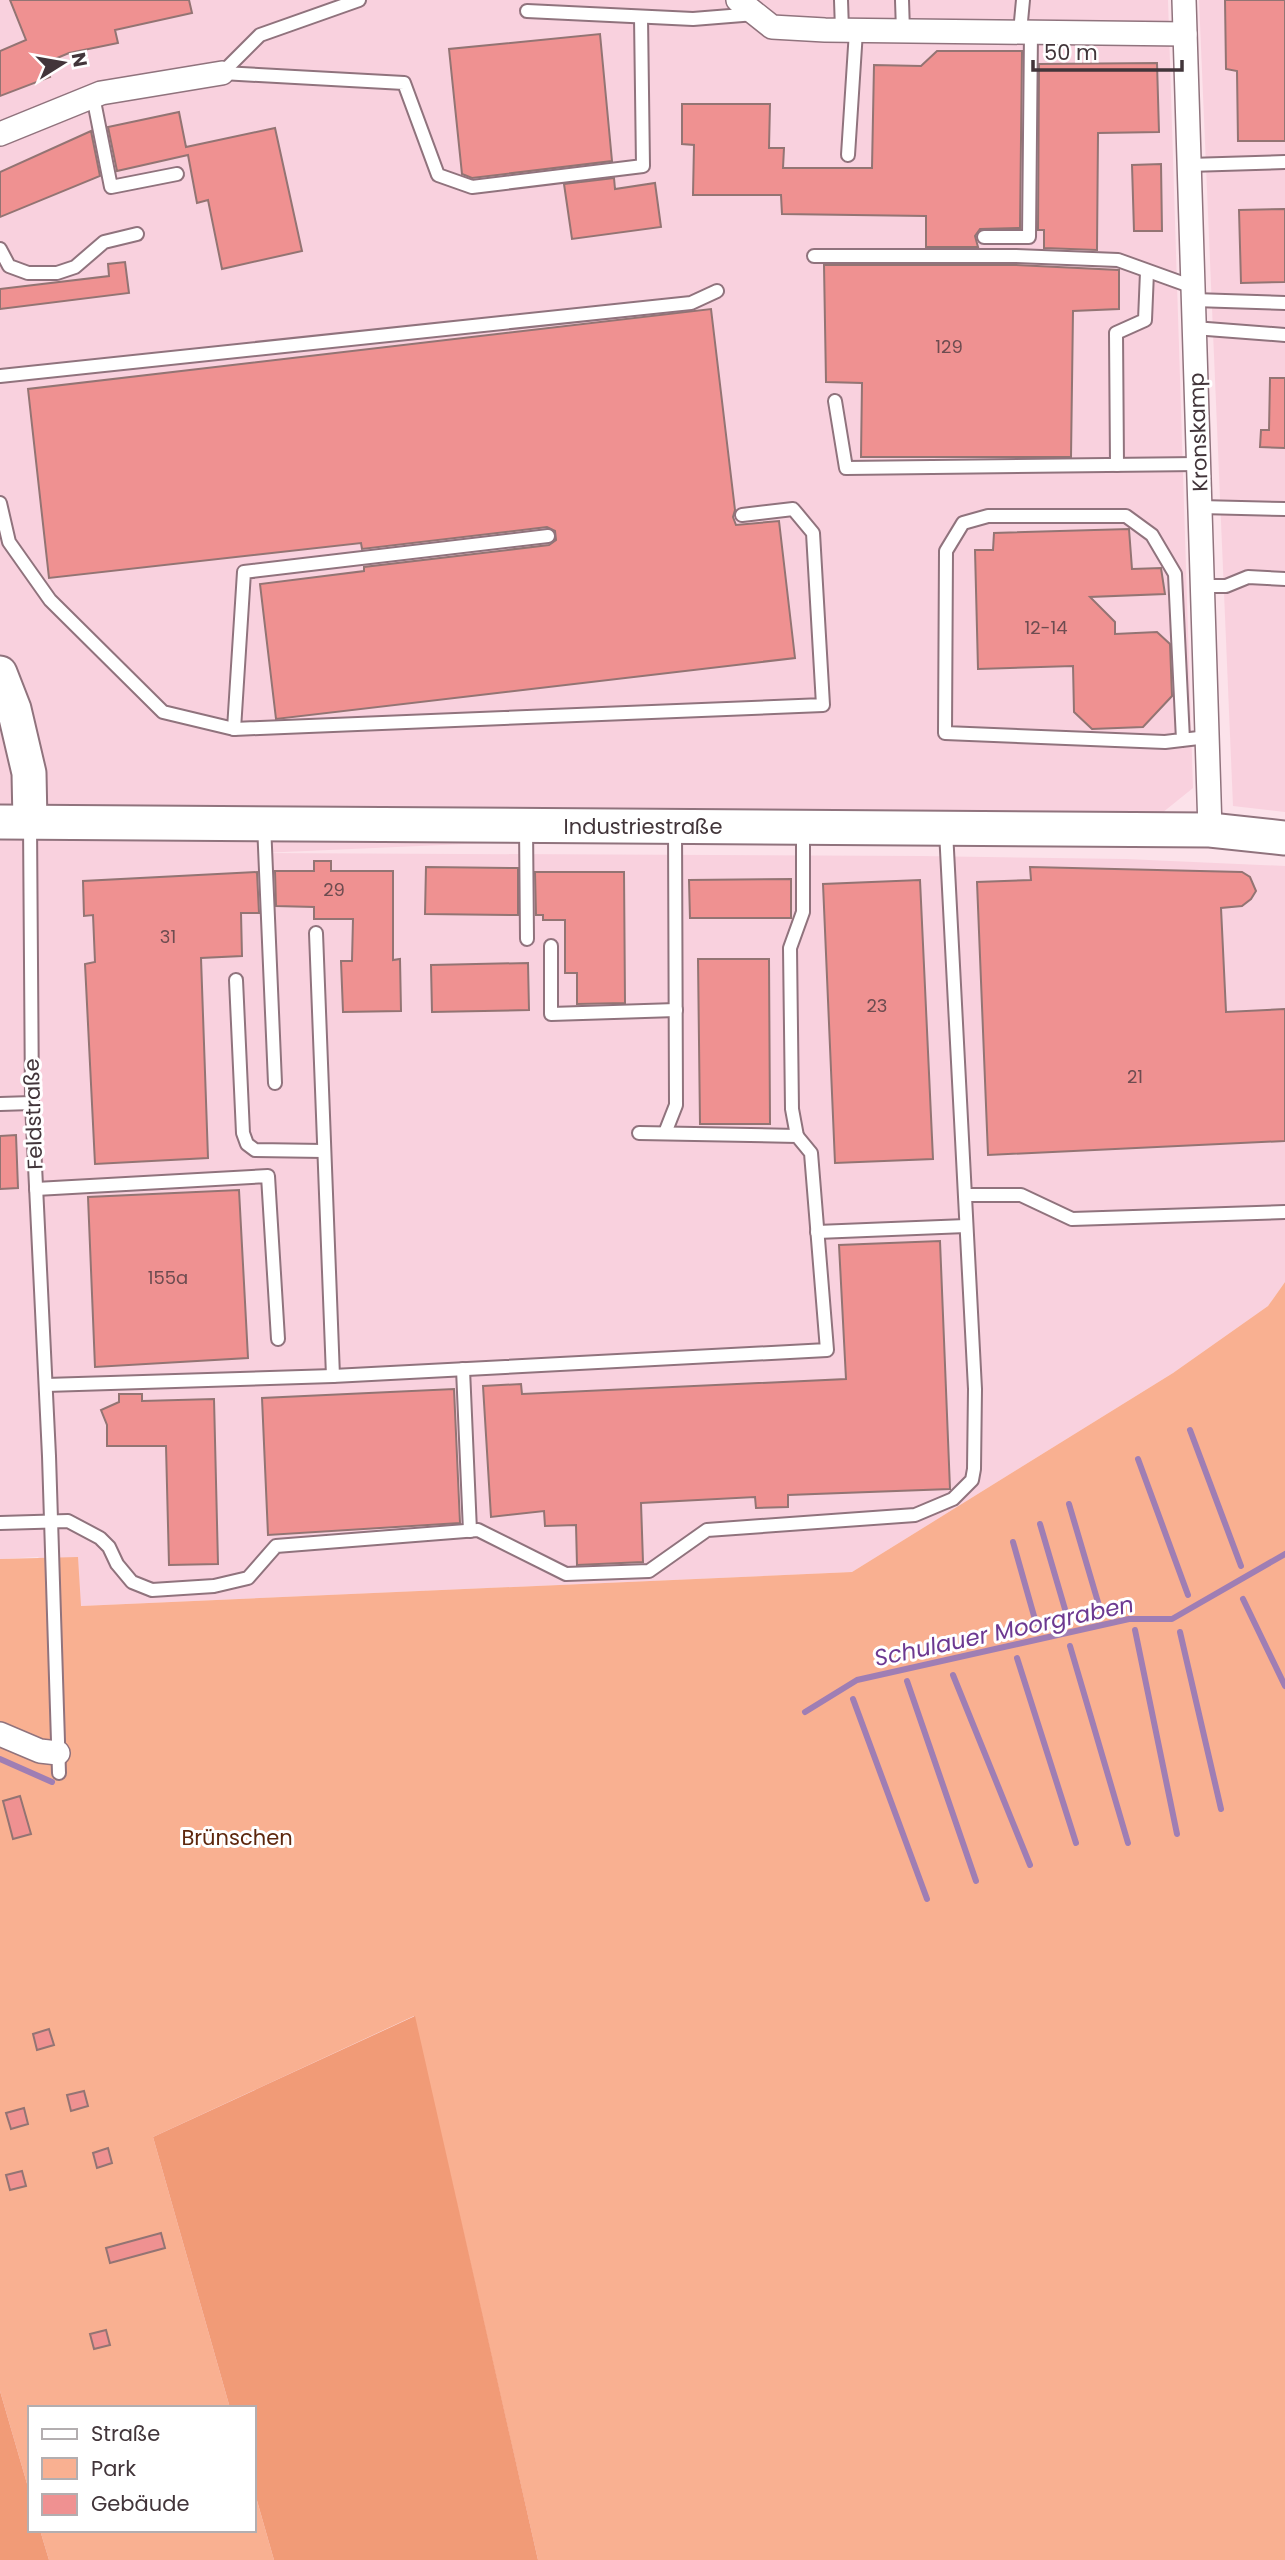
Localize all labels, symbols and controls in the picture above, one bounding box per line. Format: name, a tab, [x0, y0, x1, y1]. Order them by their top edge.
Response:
north arrow	[28, 28, 98, 98]
scale bar	[1033, 28, 1182, 72]
text: 50 m	[1044, 38, 1098, 67]
text: N	[65, 50, 94, 69]
house number: 129	[935, 334, 963, 359]
street label: Kronskamp	[1181, 372, 1215, 492]
house number: 12-14	[1024, 615, 1068, 640]
street label: Industriestraße	[564, 812, 722, 841]
house number: 29	[323, 877, 345, 902]
house number: 31	[160, 924, 176, 949]
house number: 23	[867, 993, 887, 1018]
street label: Feldstraße	[17, 1058, 49, 1170]
house number: 21	[1127, 1064, 1143, 1089]
house number: 155a	[148, 1265, 188, 1290]
water label: Schulauer Moorgraben	[871, 1588, 1137, 1674]
park label: Brünschen	[181, 1823, 293, 1852]
legend	[28, 2406, 256, 2532]
text: Straße	[91, 2419, 160, 2448]
text: Park	[91, 2454, 136, 2483]
text: Gebäude	[91, 2489, 189, 2518]

